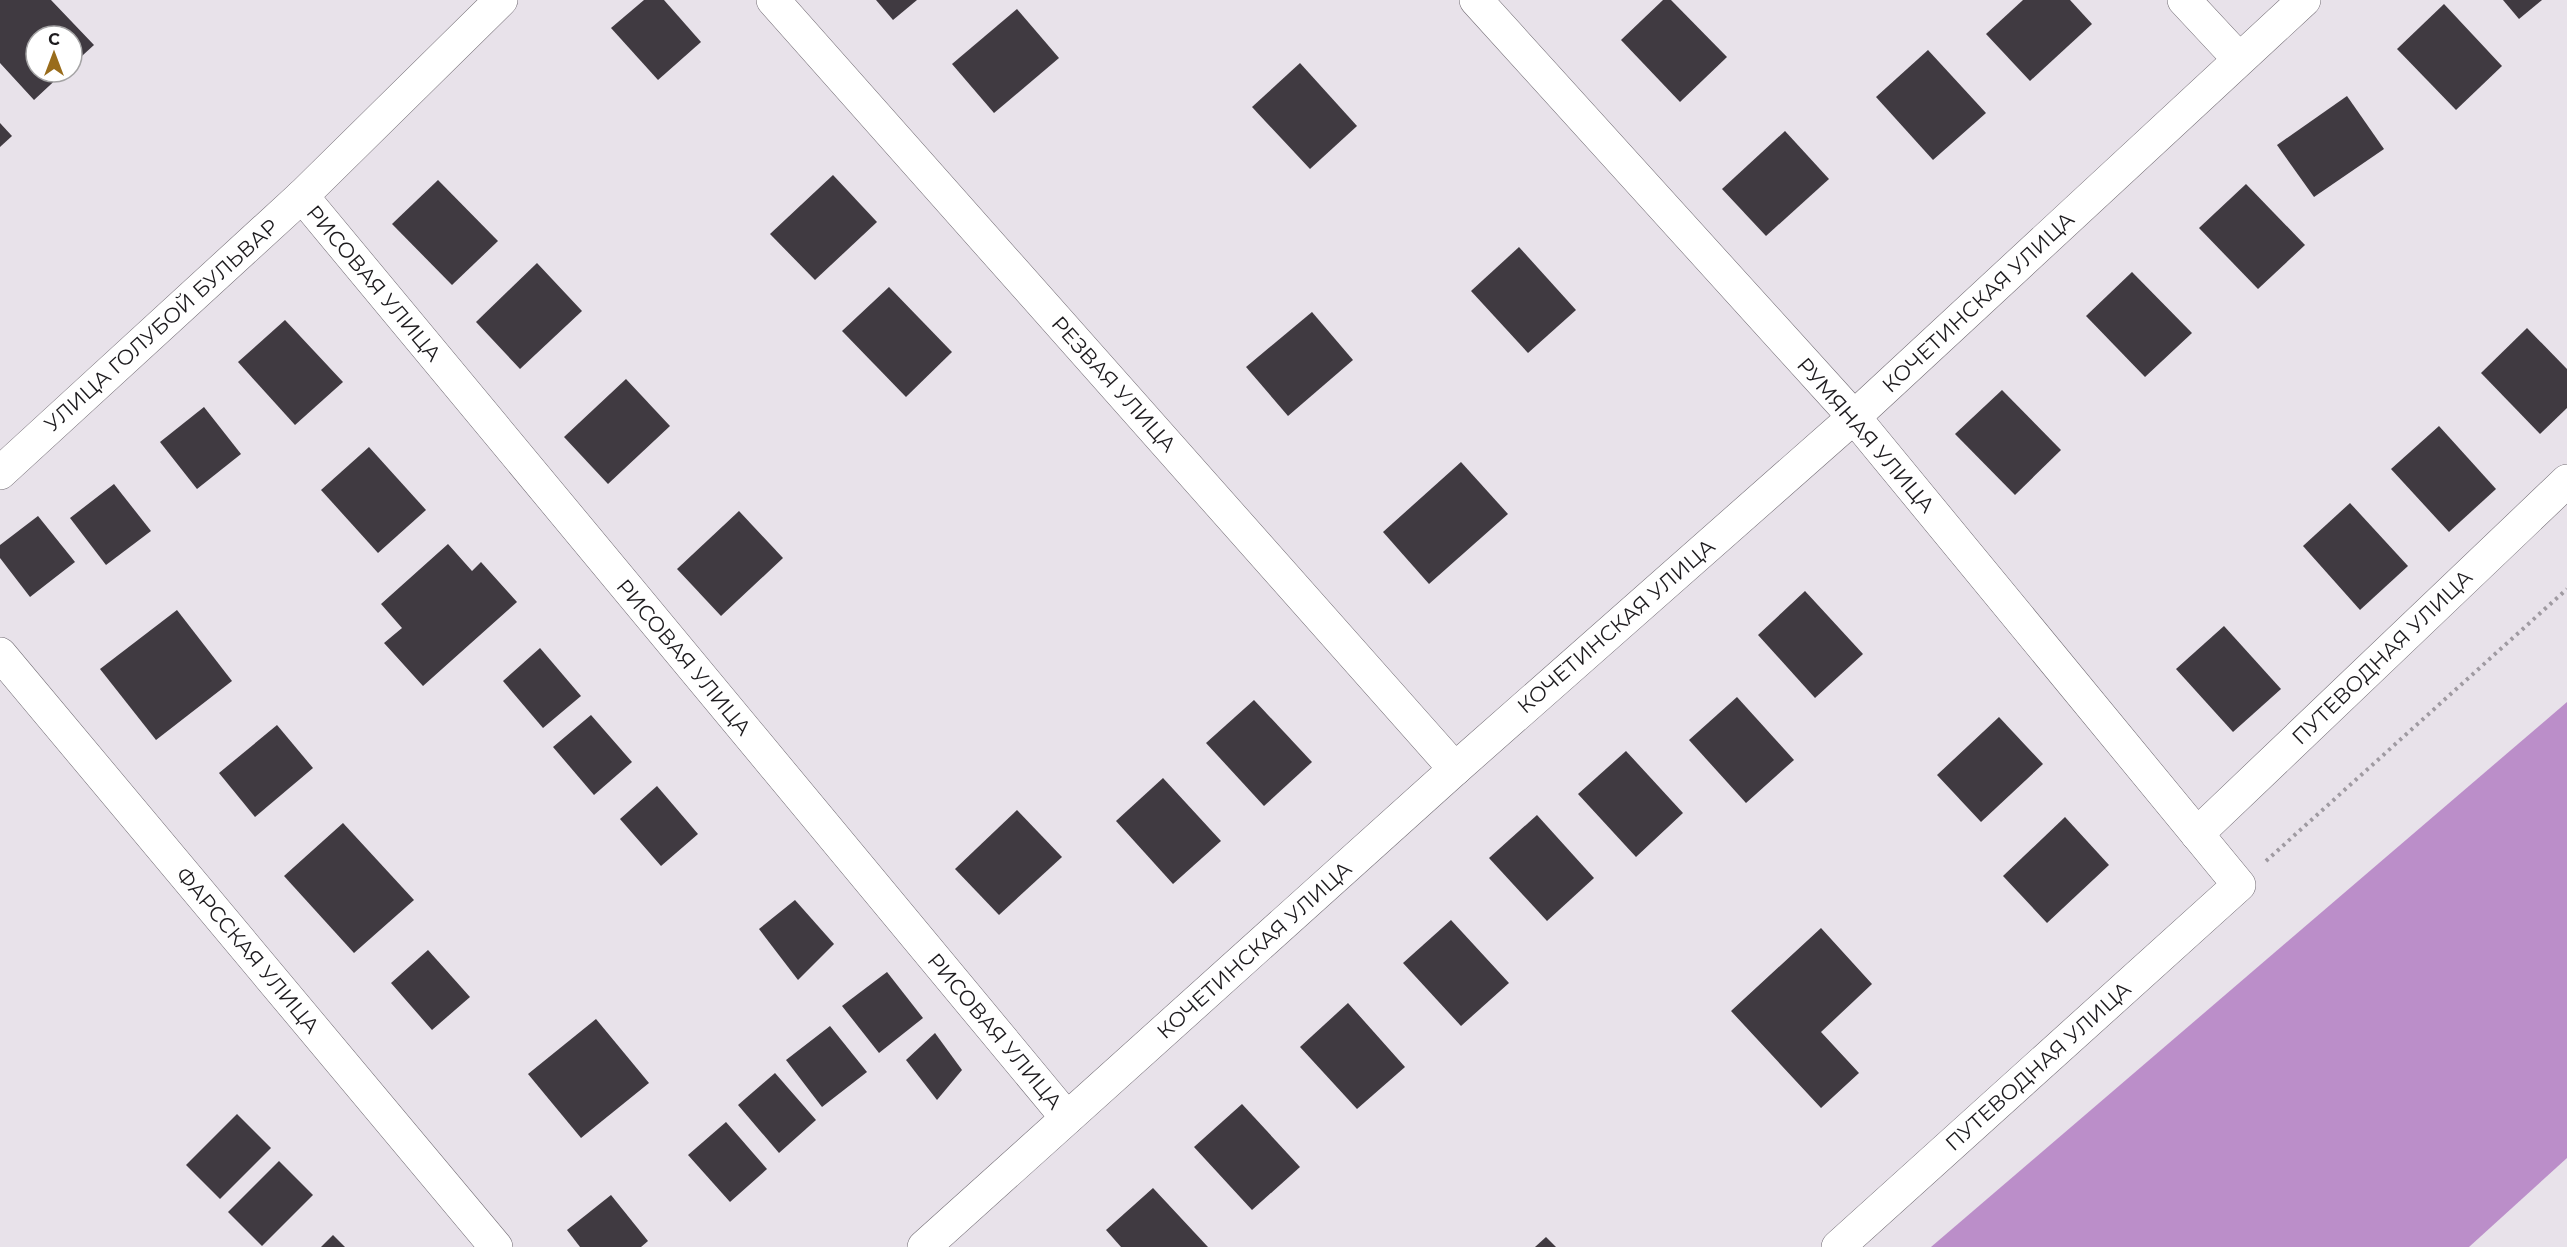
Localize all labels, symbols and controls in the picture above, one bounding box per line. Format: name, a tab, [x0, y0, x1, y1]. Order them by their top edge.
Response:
north arrow	[24, 24, 84, 84]
text: С	[48, 30, 60, 49]
street label: РИСОВАЯ УЛИЦА	[301, 200, 447, 366]
street label: КОЧЕТИНСКАЯ УЛИЦА	[1877, 206, 2079, 398]
street label: УЛИЦА ГОЛУБОЙ БУЛЬВАР	[39, 213, 283, 437]
street label: РЕЗВАЯ УЛИЦА	[1046, 311, 1182, 457]
street label: РУМЯНАЯ УЛИЦА	[1792, 352, 1940, 518]
street label: КОЧЕТИНСКАЯ УЛИЦА	[1512, 533, 1720, 719]
street label: ПУТЕВОДНАЯ УЛИЦА	[2287, 564, 2478, 750]
street label: РИСОВАЯ УЛИЦА	[611, 574, 757, 740]
street label: КОЧЕТИНСКАЯ УЛИЦА	[1151, 856, 1357, 1044]
street label: ФАРССКАЯ УЛИЦА	[171, 862, 325, 1039]
street label: РИСОВАЯ УЛИЦА	[922, 948, 1068, 1114]
street label: ПУТЕВОДНАЯ УЛИЦА	[1940, 976, 2136, 1156]

